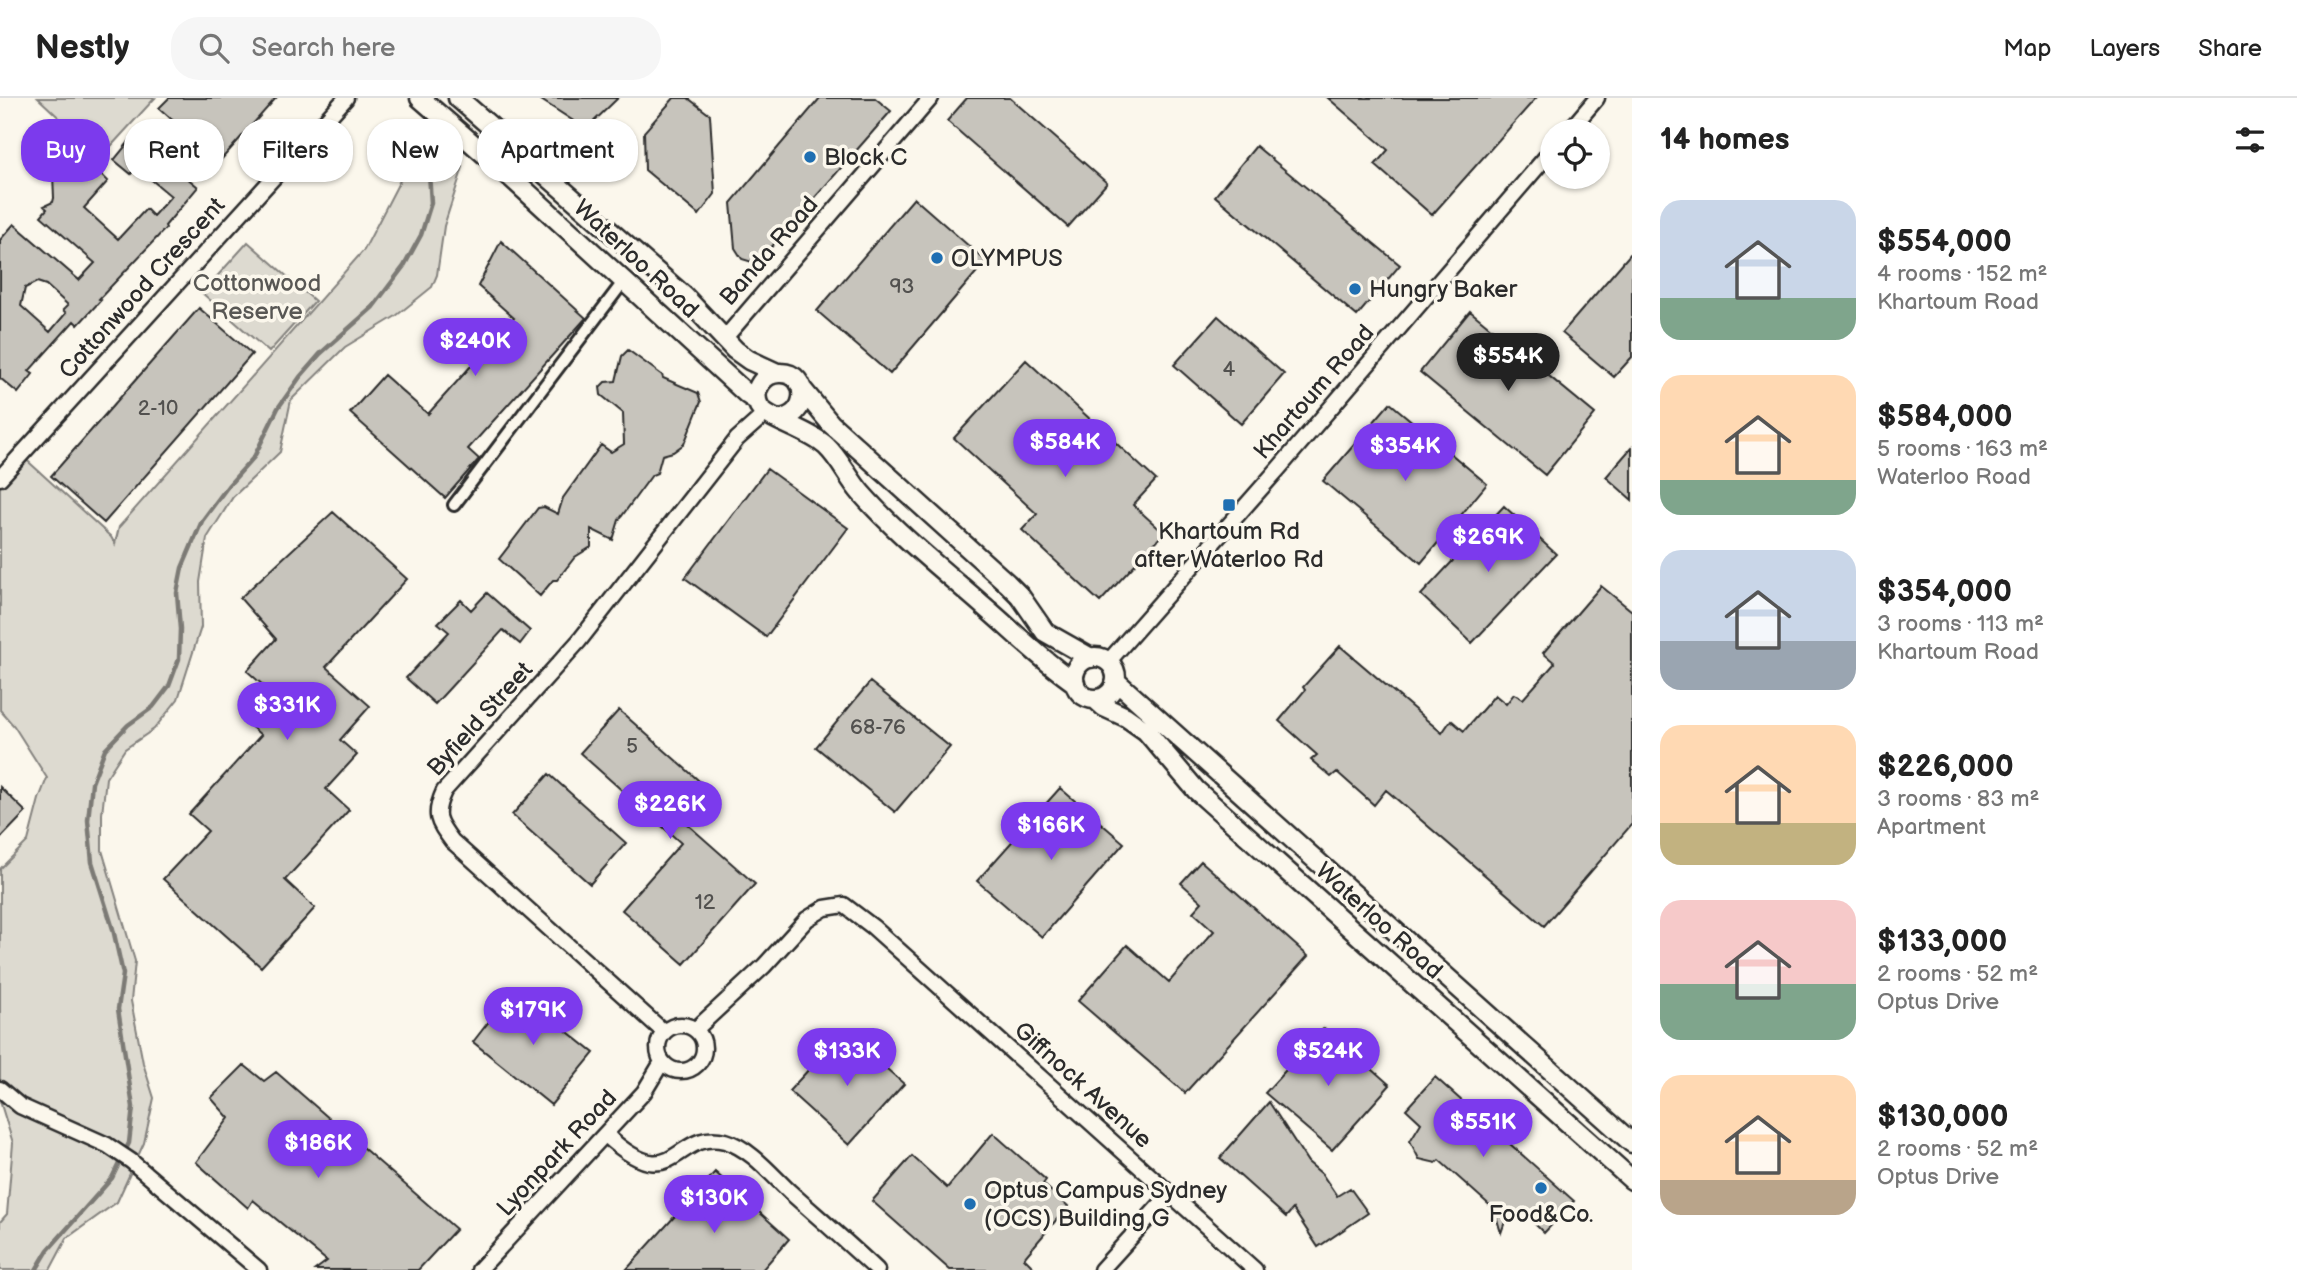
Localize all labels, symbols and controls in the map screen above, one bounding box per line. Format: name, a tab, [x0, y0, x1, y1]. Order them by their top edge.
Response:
search box	[171, 17, 661, 80]
text: Nestly	[35, 28, 129, 68]
icon: search	[195, 29, 233, 67]
text: Search here	[251, 33, 395, 64]
text: Map	[2003, 34, 2051, 63]
text: Layers	[2089, 34, 2160, 63]
text: Share	[2198, 34, 2262, 63]
chip: Buy	[21, 119, 110, 182]
chip: Rent	[124, 119, 224, 182]
chip: Filters	[238, 119, 353, 182]
chip: New	[367, 119, 463, 182]
chip: Apartment	[477, 119, 638, 182]
map controls	[1540, 119, 1610, 189]
button: locate	[1540, 119, 1610, 189]
icon: filters	[2231, 121, 2269, 159]
text: 14 homes	[1660, 122, 1789, 158]
place label: Block C	[824, 143, 907, 172]
marker: Block C	[802, 149, 818, 165]
street label: Banda Road	[714, 190, 824, 312]
street label: Cottonwood Crescent	[53, 191, 232, 385]
street label: Waterloo Road	[567, 194, 705, 324]
text: $554,000	[1877, 224, 2012, 260]
icon: home	[1716, 228, 1800, 312]
place label: OLYMPUS	[951, 244, 1063, 273]
marker: OLYMPUS	[929, 250, 945, 266]
text: 4 rooms · 152 m²	[1877, 260, 2047, 288]
park label: Cottonwood Reserve	[193, 269, 321, 326]
house number: 93	[889, 274, 915, 299]
place label: Hungry Baker	[1369, 275, 1518, 304]
marker: Hungry Baker	[1347, 281, 1363, 297]
text: Khartoum Road	[1877, 288, 2039, 316]
pin: $240K	[426, 318, 524, 378]
street label: Khartoum Road	[1248, 319, 1380, 465]
text: $240K	[439, 327, 511, 355]
pin: $554K	[1459, 334, 1557, 393]
text: $554K	[1473, 342, 1543, 370]
house number: 4	[1223, 357, 1236, 382]
house number: 2-10	[138, 396, 178, 421]
text: $584,000	[1877, 399, 2013, 435]
icon: home	[1716, 403, 1800, 487]
pin: $584K	[1016, 420, 1114, 479]
pin: $354K	[1356, 424, 1454, 483]
text: $584K	[1029, 428, 1101, 456]
text: $354K	[1369, 432, 1441, 460]
text: 5 rooms · 163 m²	[1877, 435, 2048, 463]
text: Waterloo Road	[1877, 463, 2031, 491]
marker: Khartoum Rd after Waterloo Rd	[1221, 497, 1237, 513]
pin: $269K	[1439, 514, 1537, 574]
place label: Khartoum Rd after Waterloo Rd	[1134, 517, 1324, 574]
text: $269K	[1452, 523, 1524, 551]
text: $354,000	[1877, 574, 2012, 610]
icon: home	[1716, 578, 1800, 662]
text: 3 rooms · 113 m²	[1877, 610, 2044, 638]
text: Khartoum Road	[1877, 638, 2039, 666]
street label: Byfield Street	[421, 655, 539, 782]
pin: $331K	[238, 682, 336, 742]
text: $331K	[253, 691, 321, 719]
house number: 68-76	[850, 715, 906, 740]
house number: 5	[626, 734, 638, 759]
text: $226,000	[1877, 749, 2014, 785]
icon: home	[1716, 753, 1800, 837]
pin: $226K	[621, 782, 719, 841]
text: 3 rooms · 83 m²	[1877, 785, 2039, 813]
text: $226K	[634, 790, 706, 818]
pin: $166K	[1002, 802, 1100, 862]
text: $166K	[1017, 811, 1085, 839]
text: Apartment	[1877, 813, 1986, 841]
street label: Waterloo Road	[1310, 856, 1448, 986]
house number: 12	[695, 890, 716, 915]
text: $133,000	[1877, 924, 2007, 960]
icon: home	[1716, 928, 1800, 1012]
text: 2 rooms · 52 m²	[1877, 960, 2038, 988]
pin: $179K	[484, 988, 582, 1047]
text: Optus Drive	[1877, 988, 1999, 1016]
text: $179K	[500, 996, 566, 1024]
street label: Giffnock Avenue	[1008, 1016, 1158, 1154]
pin: $133K	[798, 1028, 896, 1088]
pin: $524K	[1279, 1028, 1377, 1088]
text: $133K	[813, 1037, 881, 1065]
text: $524K	[1293, 1037, 1363, 1065]
street label: Lyonpark Road	[491, 1084, 623, 1222]
text: $130,000	[1877, 1099, 2008, 1135]
pin: $551K	[1434, 1100, 1532, 1159]
icon: home	[1716, 1103, 1800, 1187]
text: $551K	[1449, 1108, 1517, 1136]
pin: $186K	[269, 1121, 367, 1180]
text: $186K	[284, 1129, 352, 1157]
text: 2 rooms · 52 m²	[1877, 1135, 2038, 1163]
text: Optus Drive	[1877, 1163, 1999, 1191]
pin: $130K	[665, 1176, 763, 1235]
place label: Optus Campus Sydney (OCS) Building G	[984, 1176, 1227, 1233]
marker: Food&Co.	[1533, 1180, 1549, 1196]
text: $130K	[680, 1184, 748, 1212]
marker: Optus Campus Sydney (OCS) Building G	[962, 1196, 978, 1212]
place label: Food&Co.	[1488, 1200, 1594, 1229]

